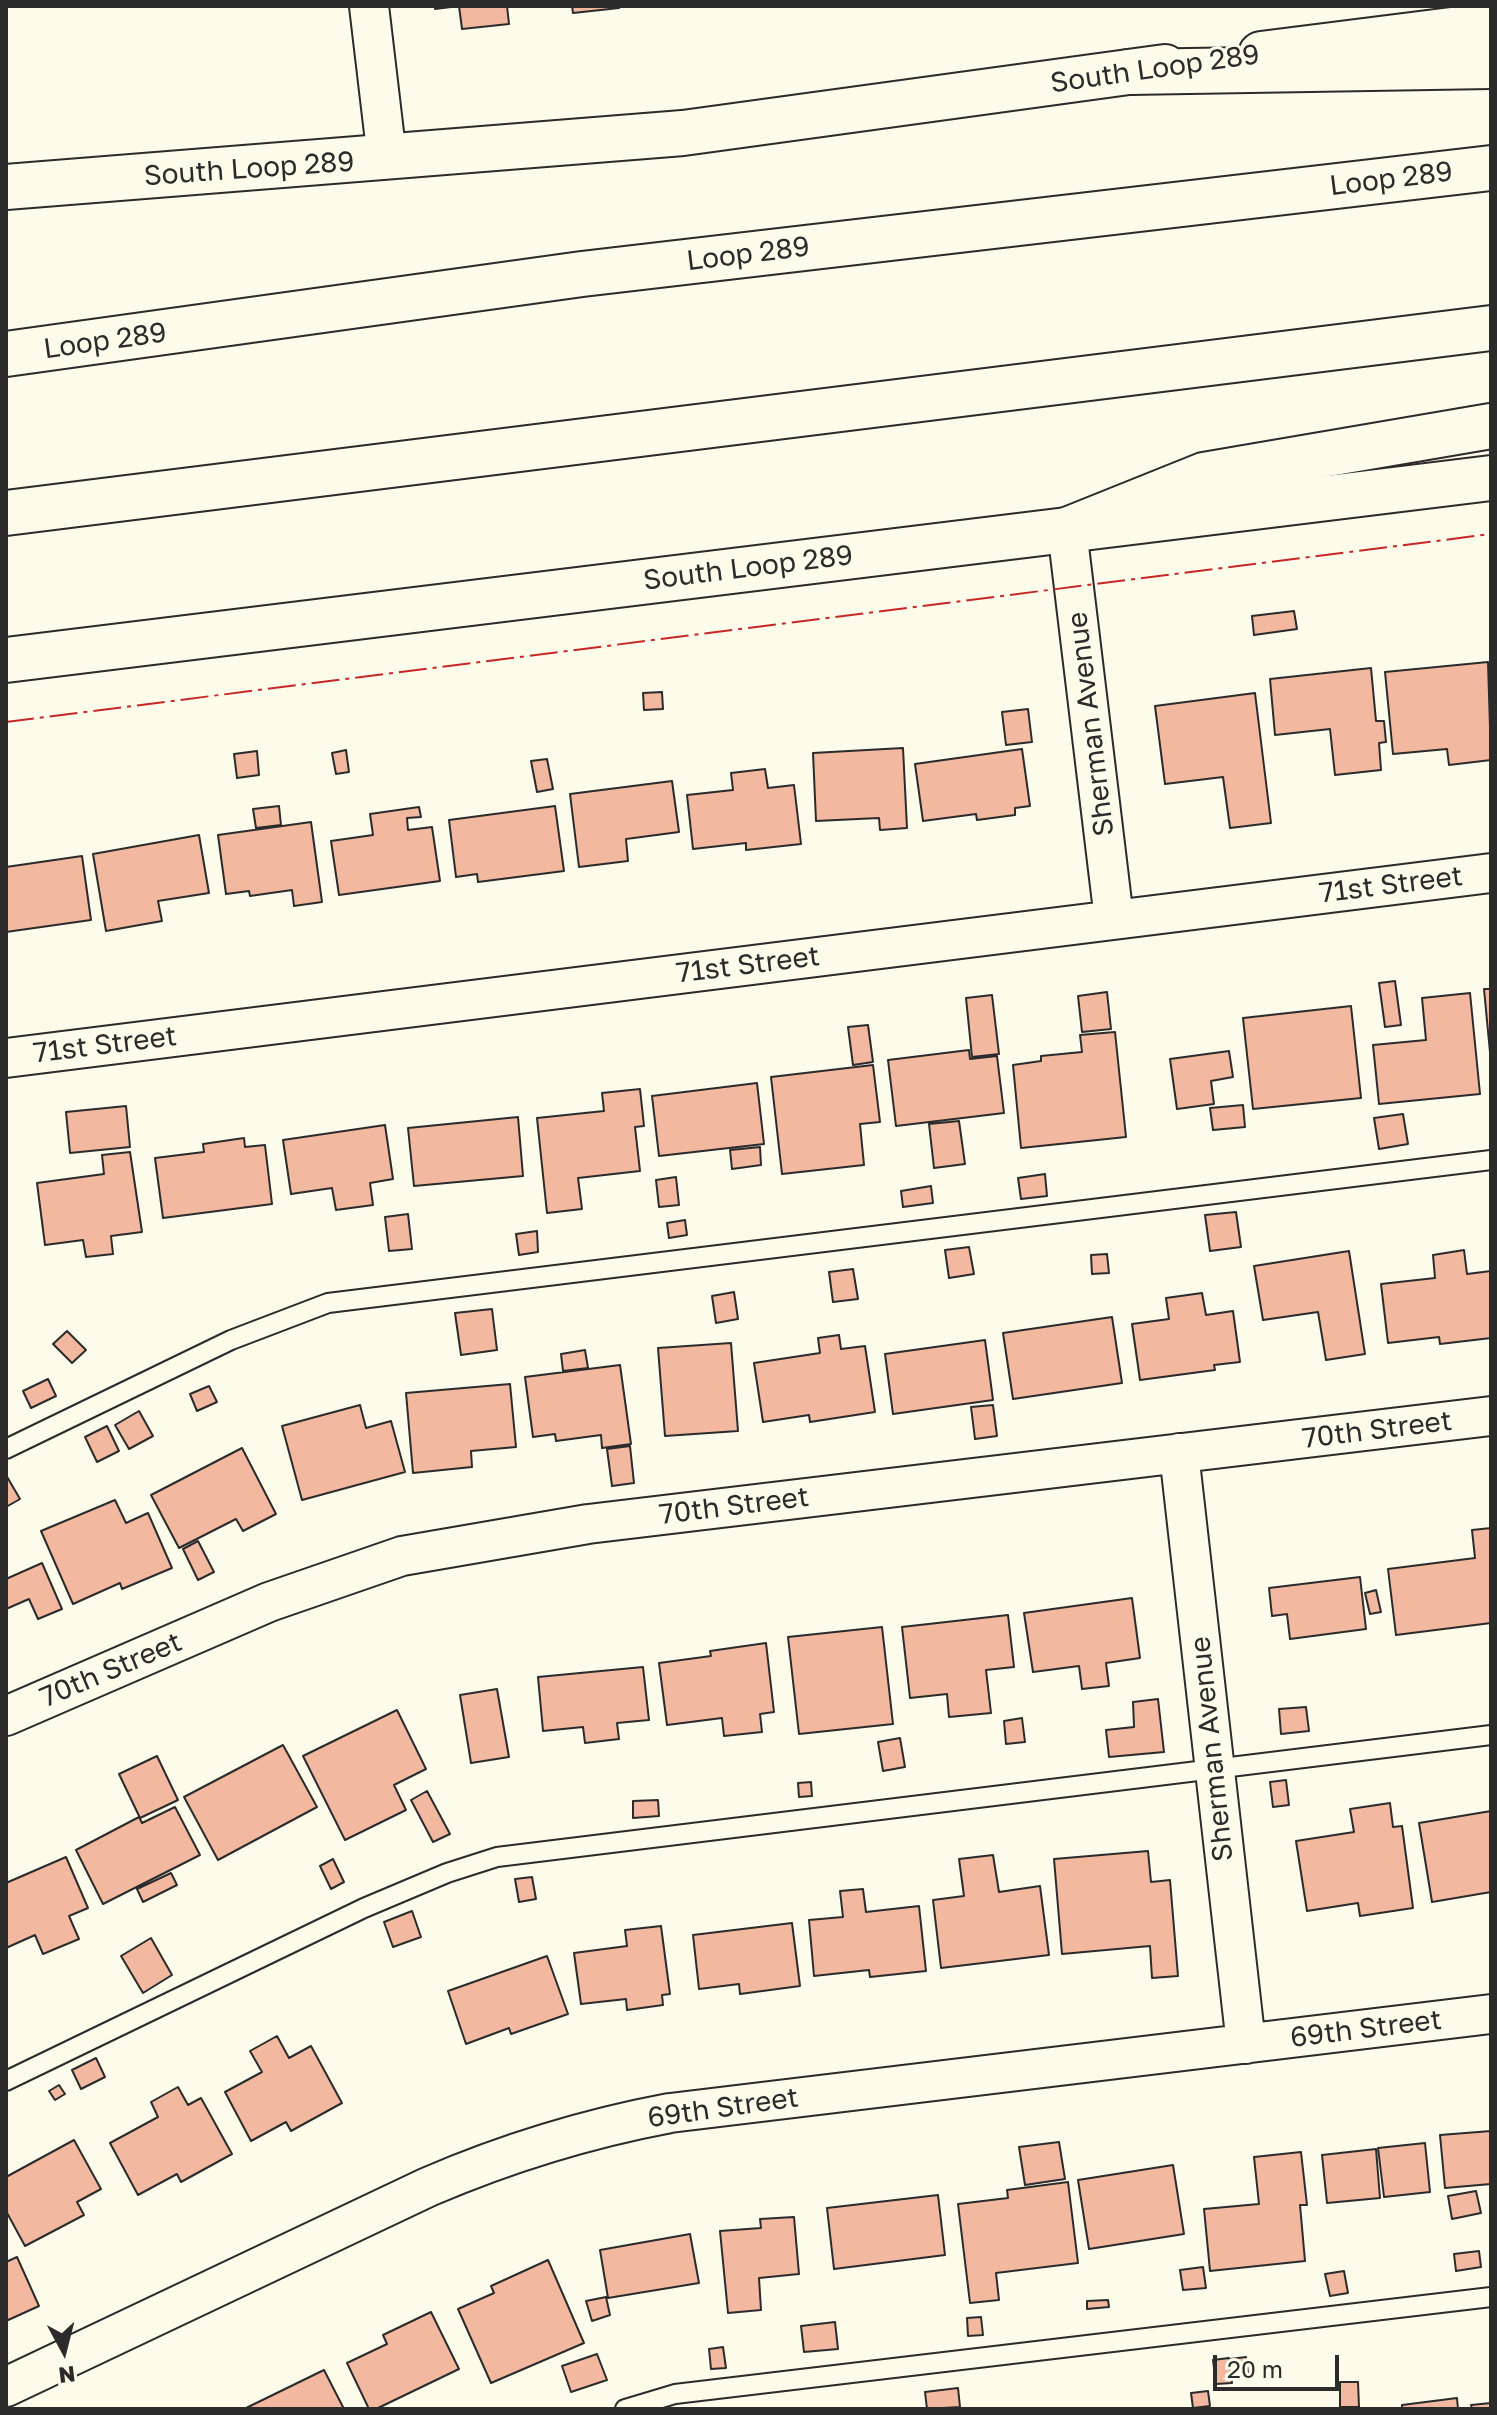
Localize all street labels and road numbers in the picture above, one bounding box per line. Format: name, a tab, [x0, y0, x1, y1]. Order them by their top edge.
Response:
street label: South Loop 289	[1048, 38, 1262, 100]
street label: South Loop 289	[143, 145, 355, 193]
street label: Loop 289	[1328, 155, 1454, 203]
street label: Loop 289	[685, 230, 811, 278]
street label: Loop 289	[41, 316, 169, 366]
street label: South Loop 289	[641, 538, 855, 598]
street label: Sherman Avenue	[1061, 610, 1121, 838]
street label: 71st Street	[1317, 860, 1465, 910]
street label: 71st Street	[674, 940, 822, 990]
street label: 71st Street	[31, 1020, 179, 1070]
street label: 70th Street	[1300, 1404, 1454, 1456]
street label: 70th Street	[657, 1480, 811, 1532]
street label: 70th Street	[35, 1625, 187, 1715]
street label: Sherman Avenue	[1183, 1635, 1241, 1863]
street label: 69th Street	[1288, 2003, 1444, 2055]
street label: 69th Street	[645, 2081, 801, 2135]

